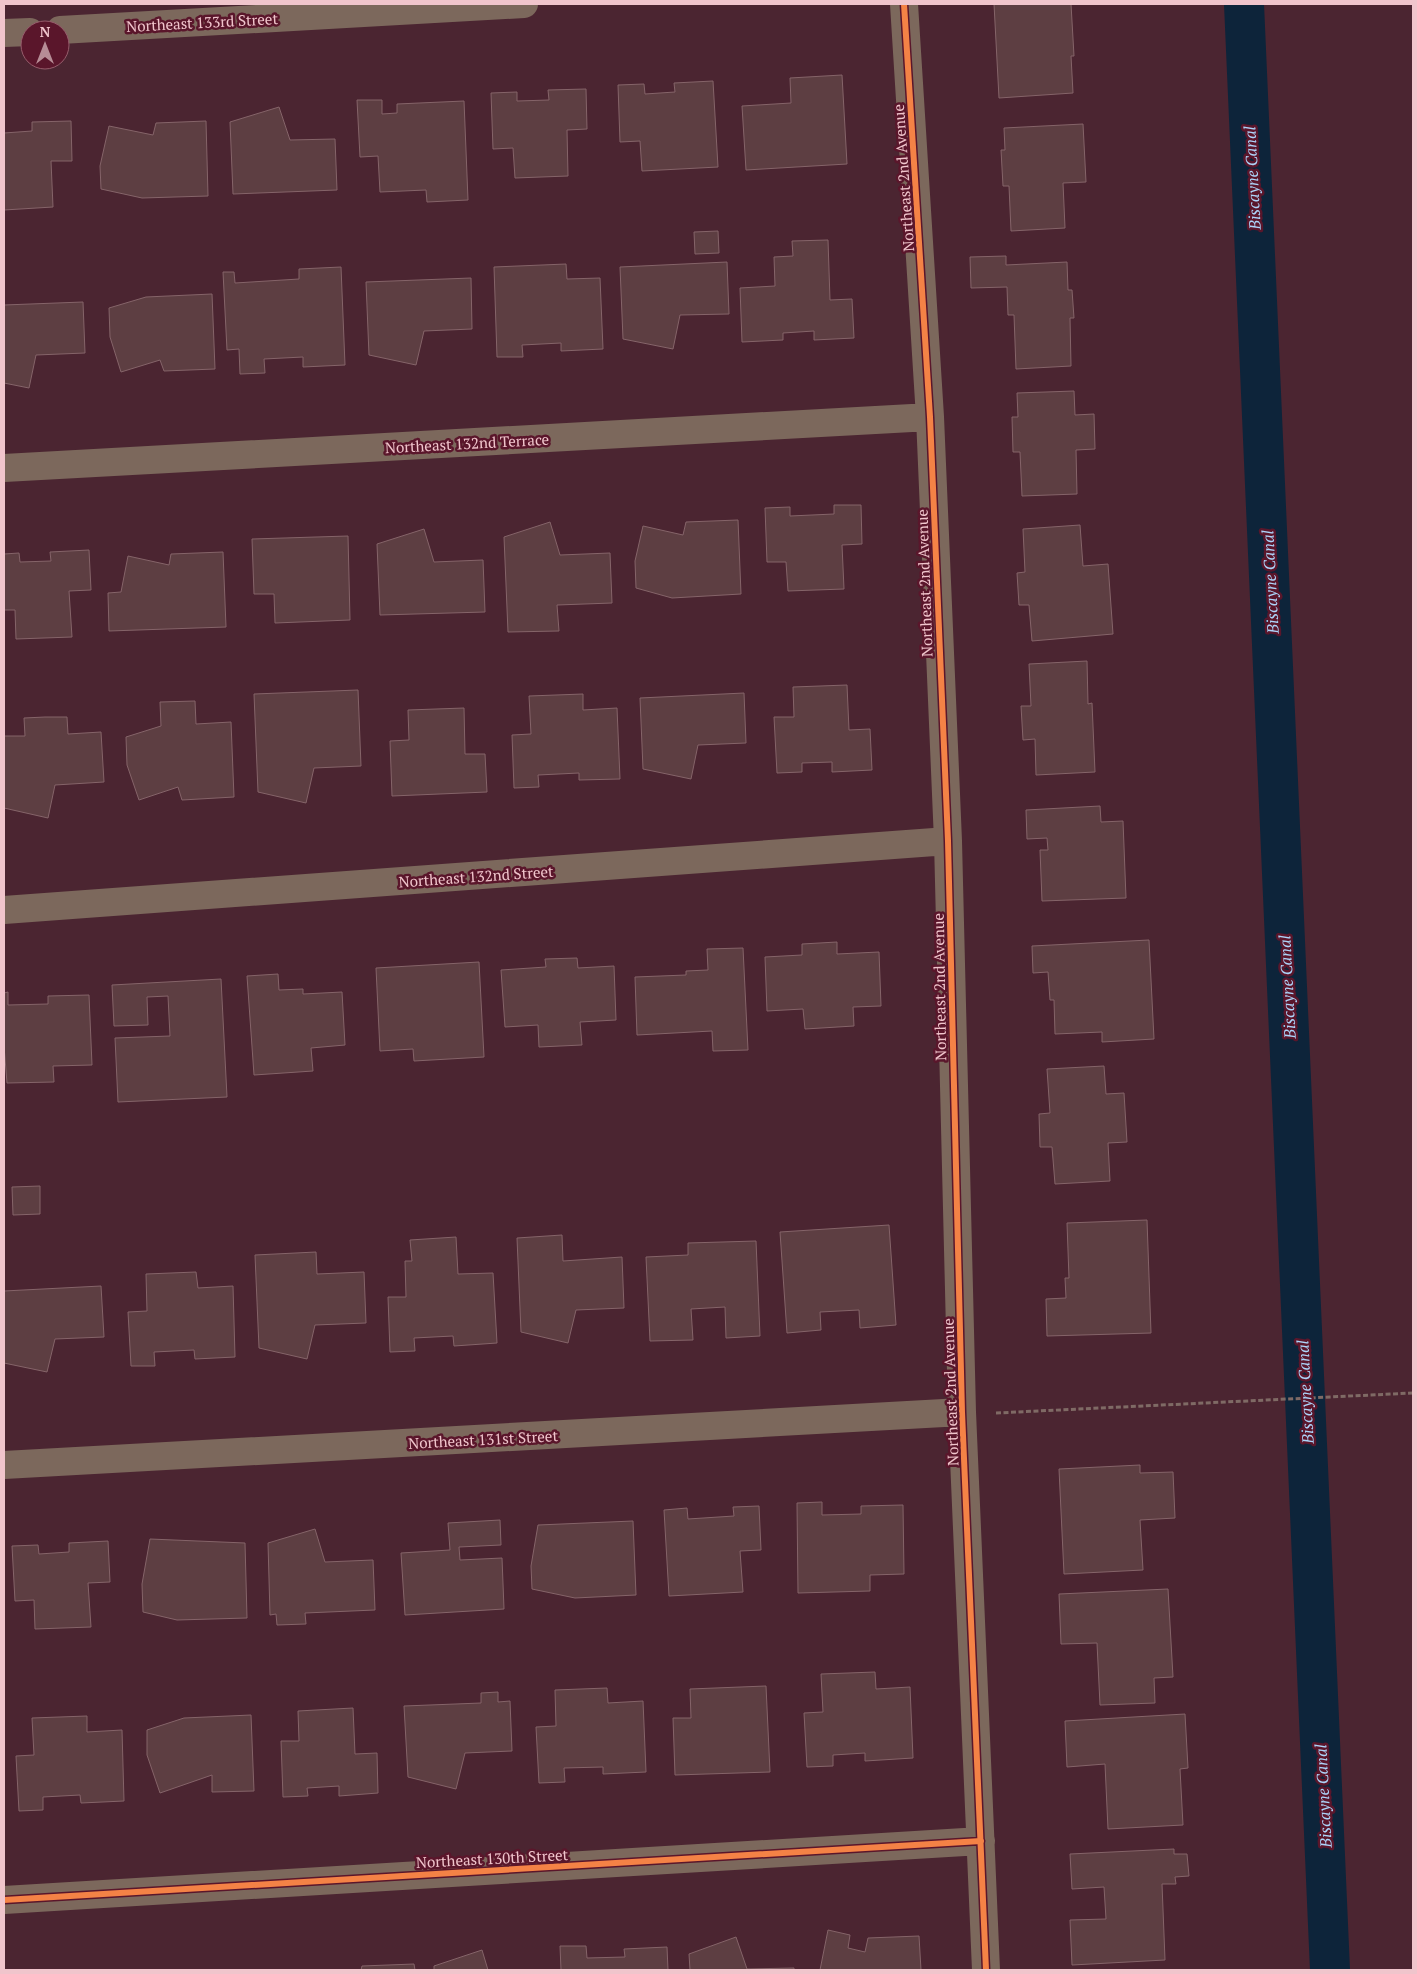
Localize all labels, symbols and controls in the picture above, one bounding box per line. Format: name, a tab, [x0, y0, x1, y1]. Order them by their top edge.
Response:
street label: Northeast 133rd Street	[126, 8, 279, 36]
north arrow	[20, 20, 70, 70]
text: N	[40, 22, 51, 41]
street label: Northeast 2nd Avenue	[888, 104, 918, 252]
water label: Biscayne Canal	[1238, 125, 1266, 231]
street label: Northeast 132nd Terrace	[384, 429, 550, 457]
street label: Northeast 2nd Avenue	[911, 509, 937, 657]
water label: Biscayne Canal	[1256, 529, 1284, 635]
street label: Northeast 132nd Street	[398, 861, 554, 891]
street label: Northeast 2nd Avenue	[928, 913, 950, 1061]
water label: Biscayne Canal	[1273, 934, 1301, 1040]
street label: Northeast 2nd Avenue	[937, 1318, 963, 1466]
water label: Biscayne Canal	[1291, 1339, 1319, 1445]
street label: Northeast 131st Street	[408, 1425, 559, 1453]
water label: Biscayne Canal	[1309, 1743, 1337, 1849]
street label: Northeast 130th Street	[415, 1844, 569, 1872]

